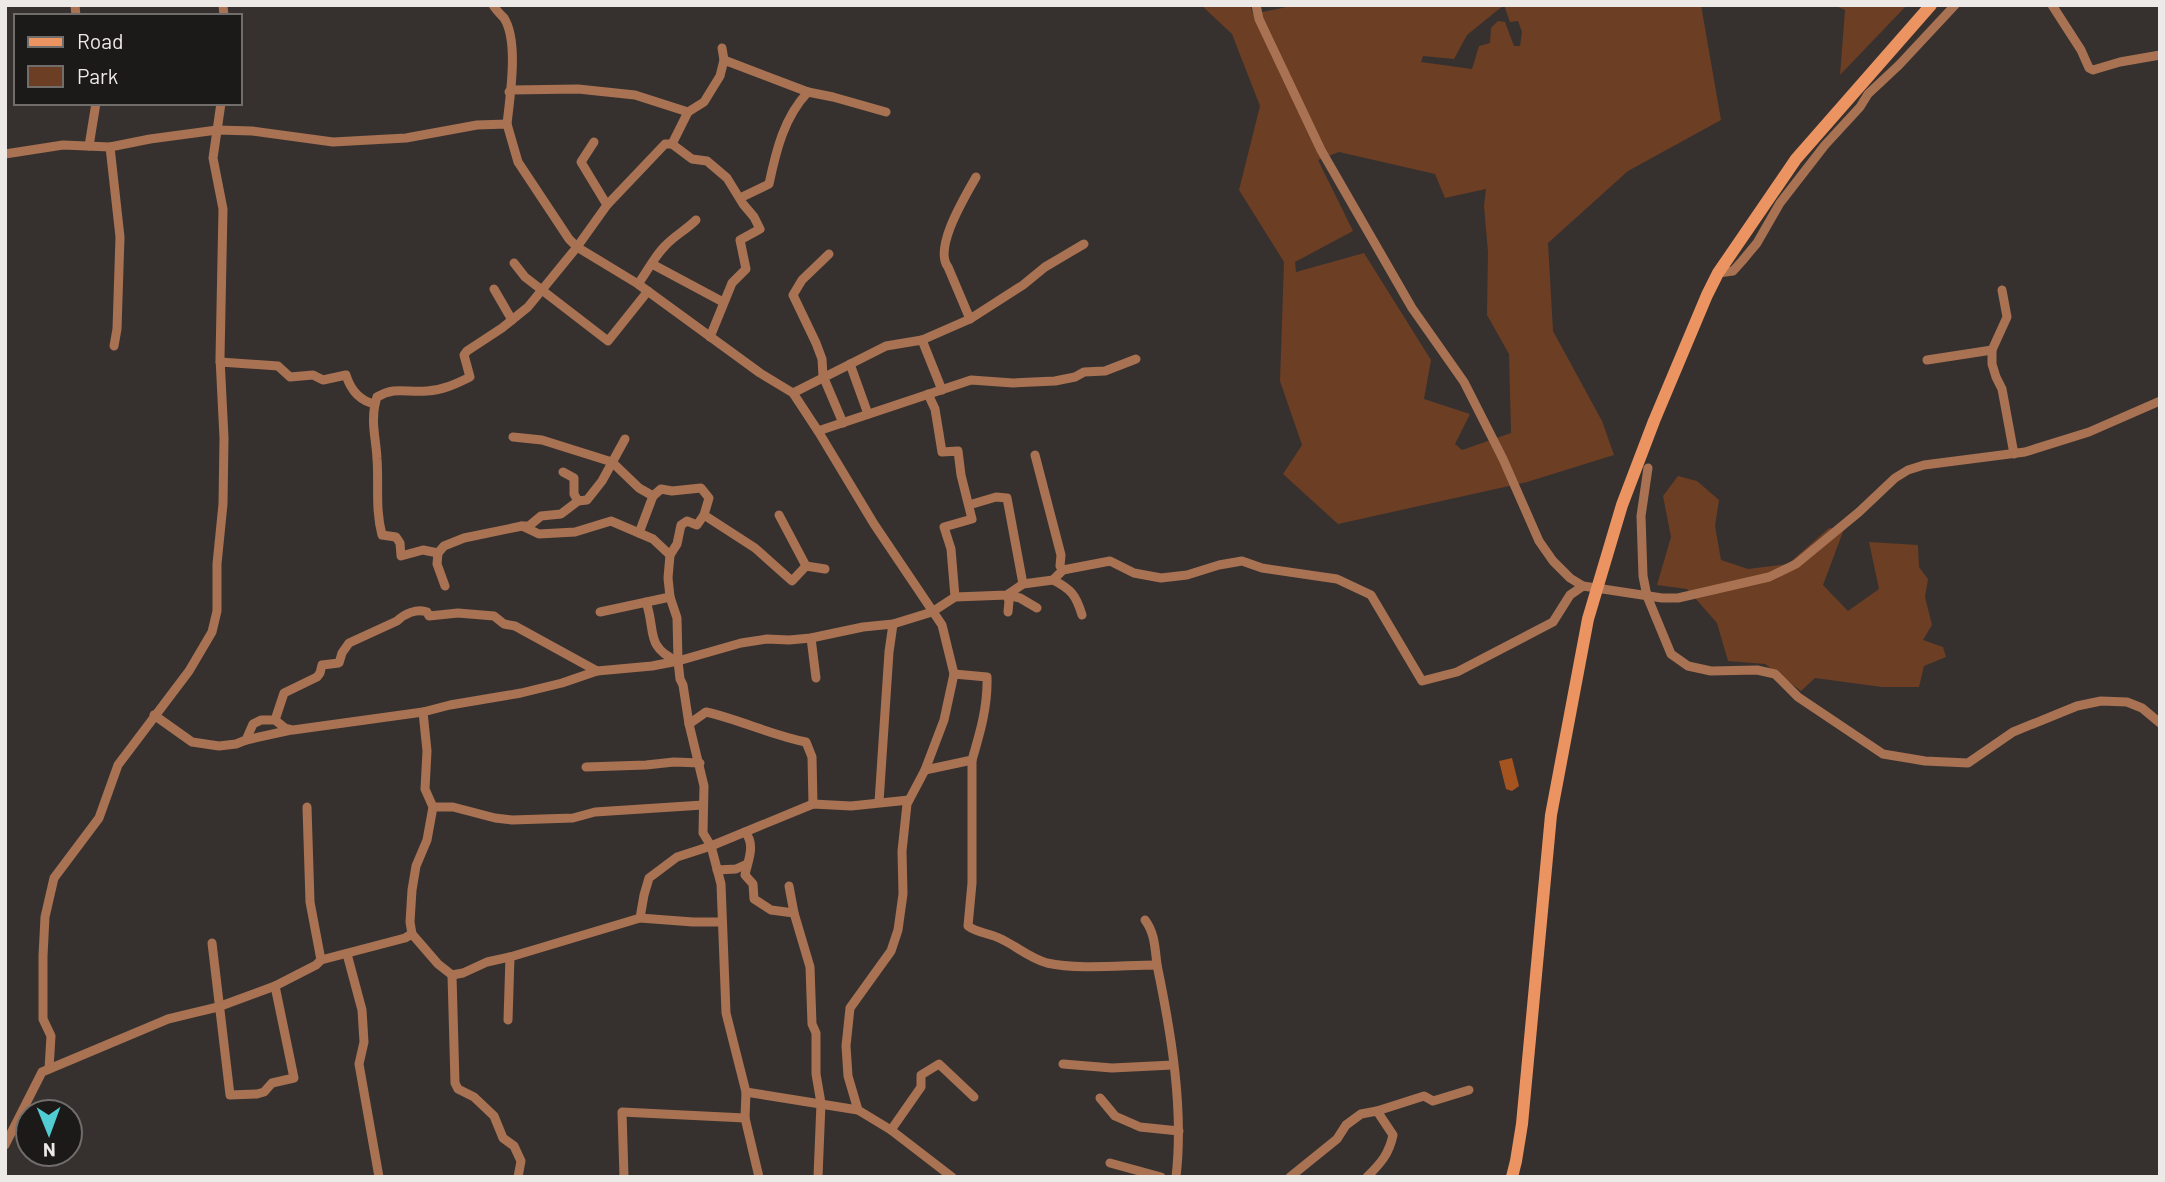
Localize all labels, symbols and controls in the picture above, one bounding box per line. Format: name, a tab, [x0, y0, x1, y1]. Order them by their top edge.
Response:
legend	[14, 14, 242, 105]
text: Road	[77, 28, 123, 53]
text: Park	[77, 63, 118, 88]
north arrow	[14, 1098, 84, 1168]
text: N	[43, 1139, 56, 1162]

